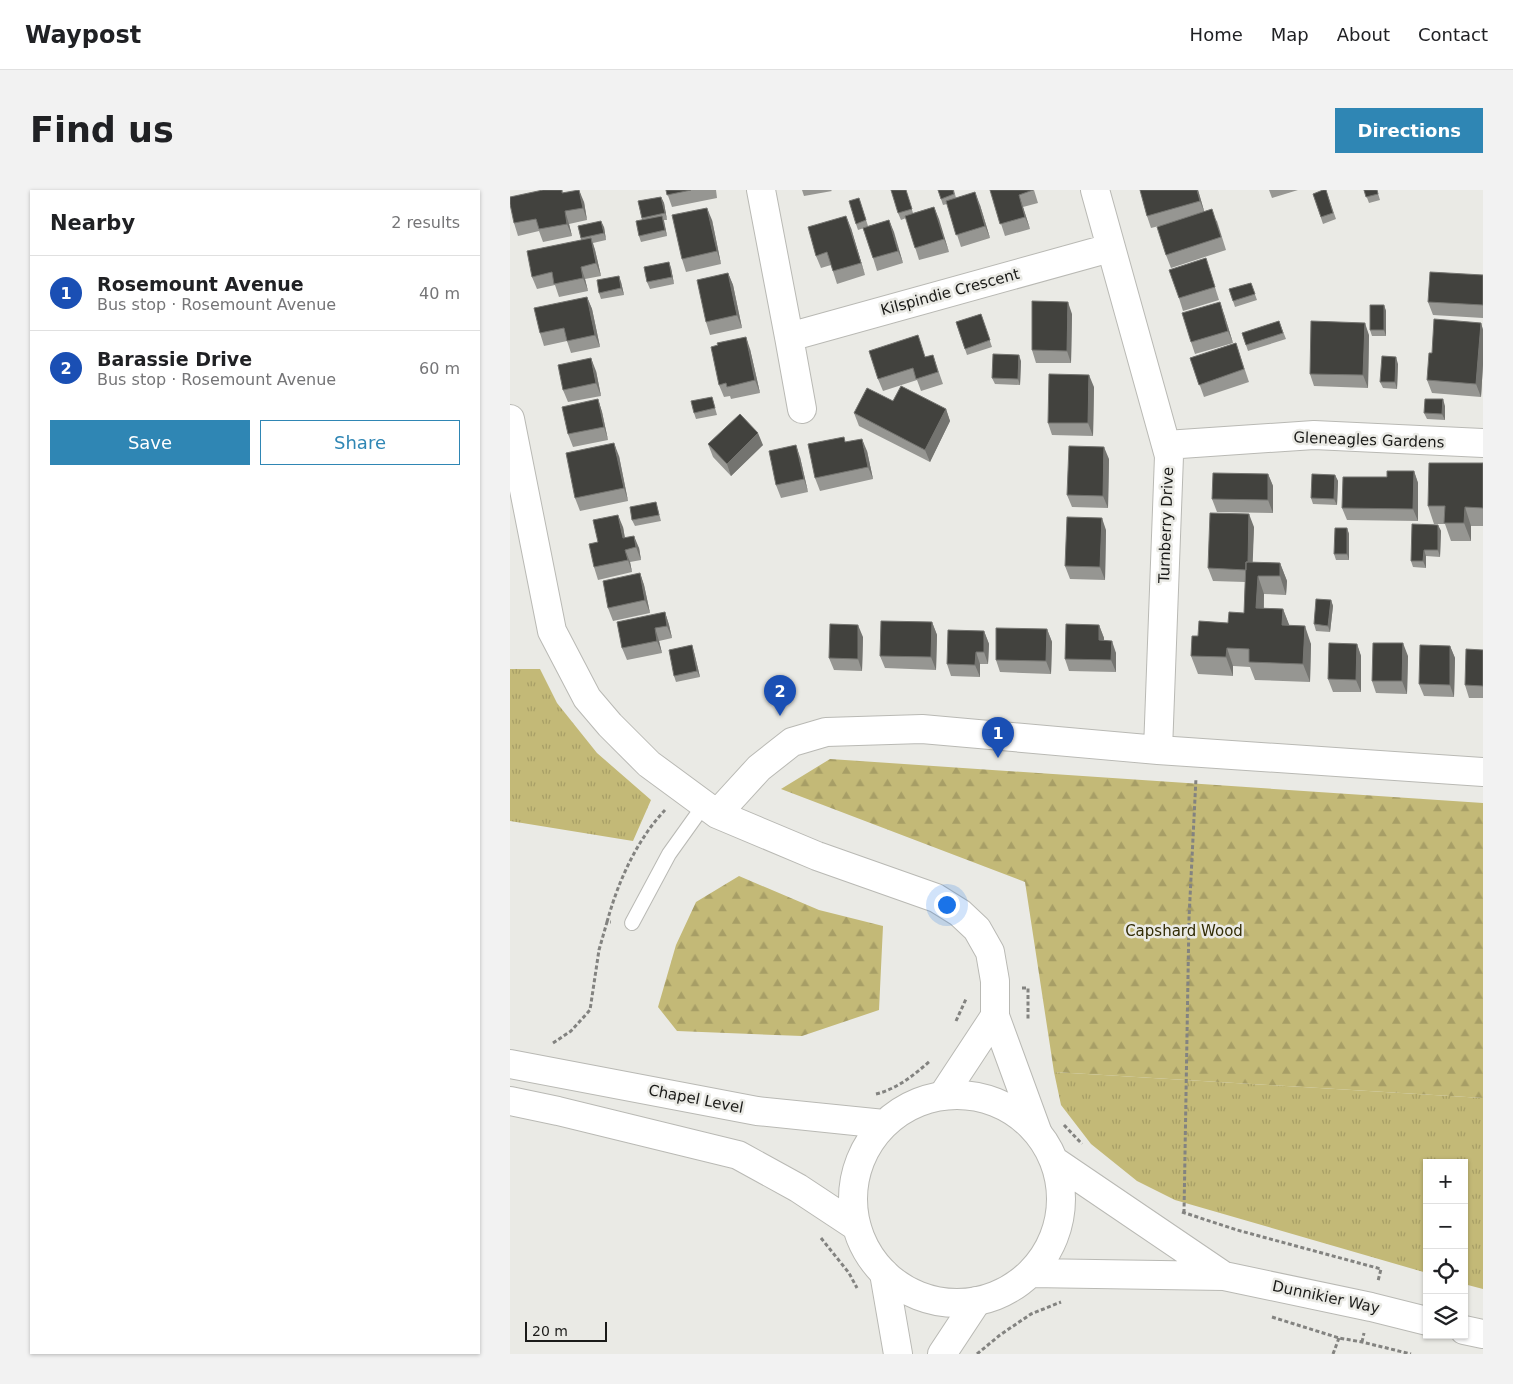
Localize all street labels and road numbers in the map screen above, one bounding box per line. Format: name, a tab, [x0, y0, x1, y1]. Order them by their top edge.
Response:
street label: Kilspindie Crescent	[879, 265, 1022, 319]
street label: Gleneagles Gardens	[1293, 428, 1445, 452]
street label: Turnberry Drive	[1155, 467, 1177, 584]
street label: Chapel Level	[647, 1081, 745, 1117]
street label: Dunnikier Way	[1271, 1277, 1381, 1317]

